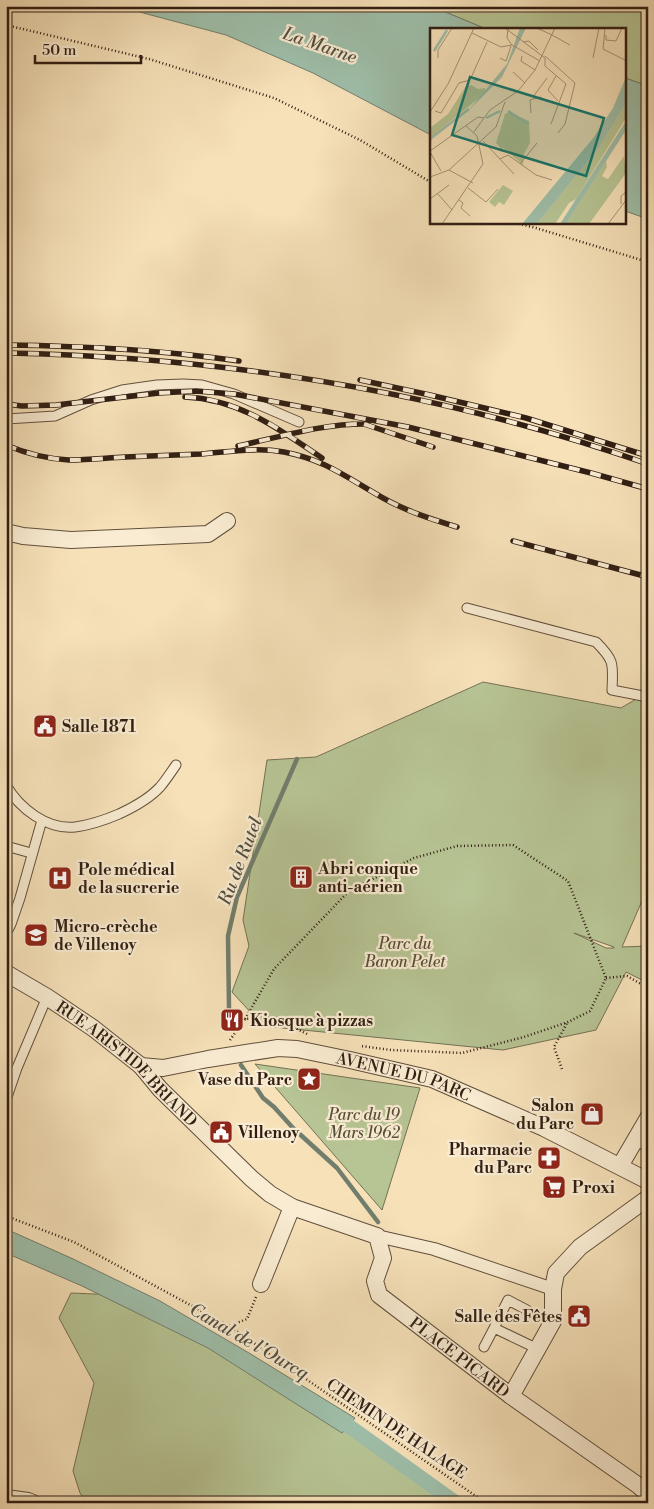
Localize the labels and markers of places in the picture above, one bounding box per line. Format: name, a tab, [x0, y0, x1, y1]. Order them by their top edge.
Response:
public building icon: Salle 1871	[32, 713, 58, 739]
place label: Salle 1871	[62, 717, 137, 737]
place label: Abri conique anti-aérien	[317, 859, 418, 897]
place label: Pole médical de la sucrerie	[78, 860, 180, 898]
building icon: Abri conique anti-aérien	[288, 864, 314, 890]
hospital icon: Pole médical de la sucrerie	[47, 865, 73, 891]
place label: Micro-crèche de Villenoy	[54, 917, 158, 955]
school or university icon: Micro-crèche de Villenoy	[23, 922, 49, 948]
restaurant icon: Kiosque à pizzas	[219, 1007, 245, 1033]
place label: Kiosque à pizzas	[250, 1011, 373, 1031]
place icon: Vase du Parc	[296, 1066, 322, 1092]
place label: Vase du Parc	[197, 1070, 292, 1090]
place label: Salon du Parc	[516, 1096, 574, 1134]
shop icon: Salon du Parc	[579, 1101, 605, 1127]
public building icon: Villenoy	[208, 1119, 234, 1145]
place label: Villenoy	[237, 1123, 300, 1143]
place label: Pharmacie du Parc	[449, 1140, 532, 1178]
pharmacy icon: Pharmacie du Parc	[536, 1145, 562, 1171]
supermarket icon: Proxi	[541, 1174, 567, 1200]
place label: Proxi	[572, 1178, 615, 1198]
public building icon: Salle des Fêtes	[566, 1303, 592, 1329]
place label: Salle des Fêtes	[455, 1307, 562, 1327]

